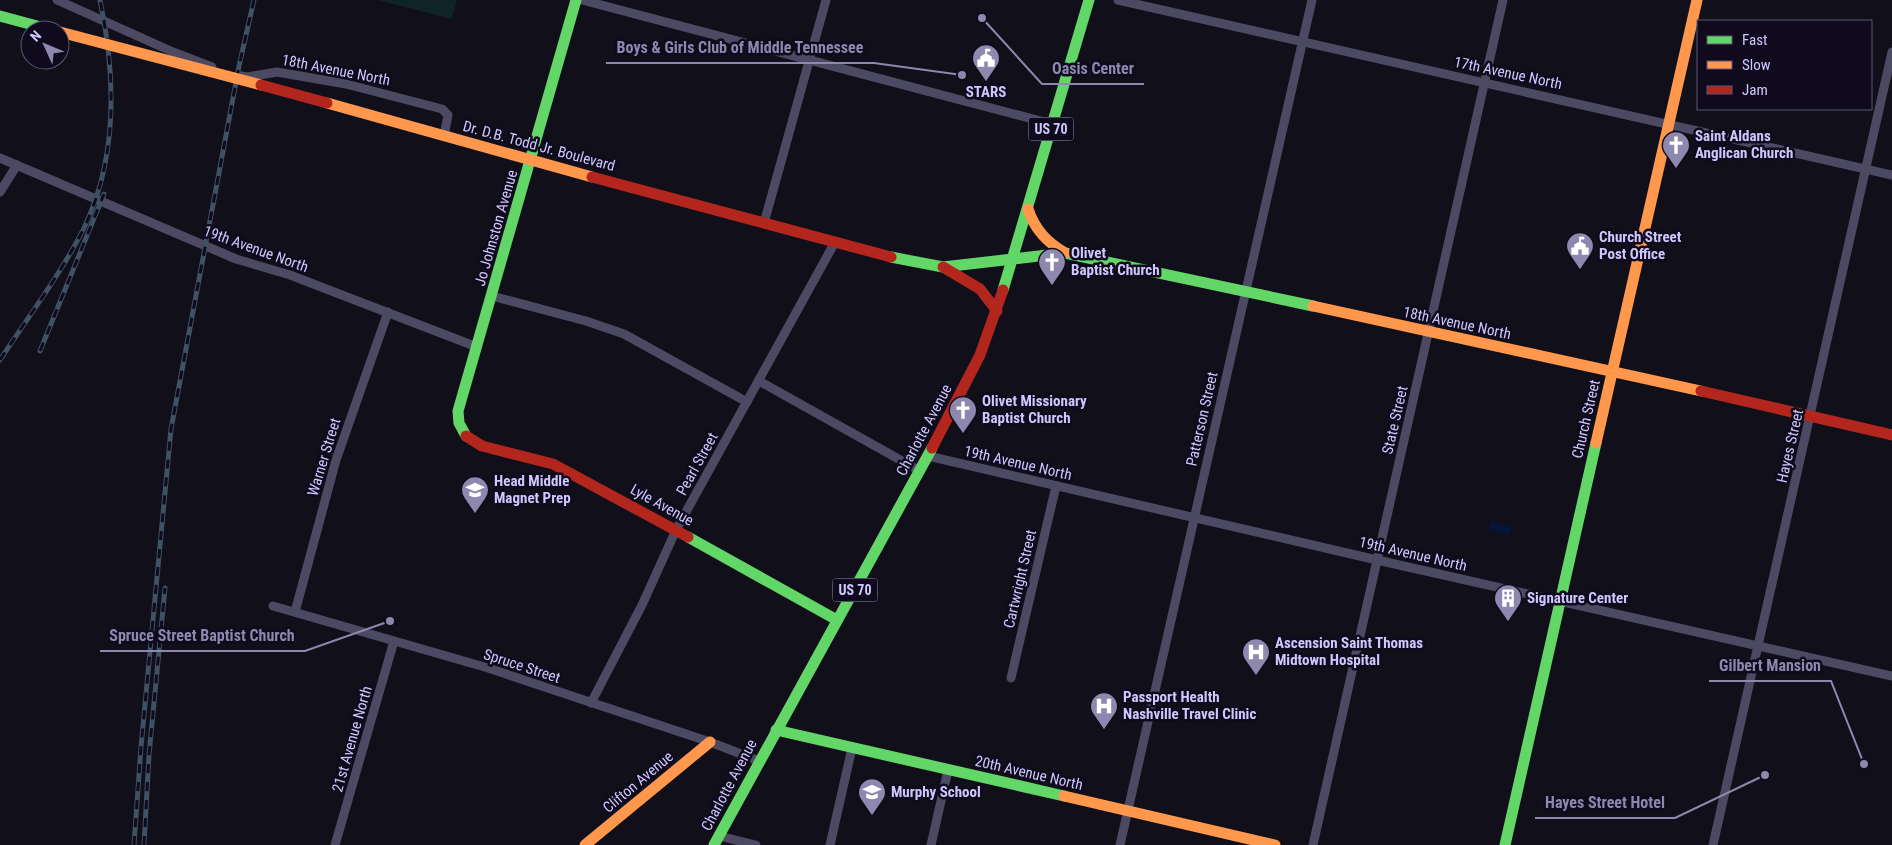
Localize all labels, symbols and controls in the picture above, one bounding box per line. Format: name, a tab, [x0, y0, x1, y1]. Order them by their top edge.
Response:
north arrow	[20, 20, 70, 70]
legend	[1697, 20, 1872, 110]
text: N	[27, 27, 44, 45]
text: Fast	[1742, 31, 1767, 49]
callout: Boys & Girls Club of Middle Tennessee	[606, 32, 874, 63]
text: Boys & Girls Club of Middle Tennessee	[617, 38, 864, 57]
public building icon: STARS	[971, 43, 1001, 82]
street label: 18th Avenue North	[280, 51, 392, 89]
callout: Oasis Center	[1042, 53, 1144, 84]
street label: 17th Avenue North	[1452, 53, 1564, 93]
text: Slow	[1742, 56, 1771, 74]
text: Oasis Center	[1052, 59, 1134, 78]
text: Jam	[1742, 81, 1768, 99]
place label: STARS	[966, 83, 1006, 101]
street label: Dr. D.B. Todd Jr. Boulevard	[461, 117, 617, 175]
road number: US 70	[1028, 118, 1074, 140]
place label: Saint Aldans Anglican Church	[1695, 127, 1793, 162]
church icon: Saint Aldans Anglican Church	[1661, 130, 1691, 169]
street label: Jo Johnston Avenue	[471, 168, 521, 288]
street label: 19th Avenue North	[201, 222, 311, 276]
place label: Church Street Post Office	[1599, 228, 1682, 263]
public building icon: Church Street Post Office	[1565, 231, 1595, 270]
place label: Olivet Baptist Church	[1071, 244, 1160, 279]
church icon: Olivet Baptist Church	[1037, 247, 1067, 286]
street label: 18th Avenue North	[1401, 303, 1513, 343]
street label: Patterson Street	[1182, 370, 1222, 468]
street label: Church Street	[1568, 378, 1604, 460]
street label: Charlotte Avenue	[892, 381, 956, 479]
street label: State Street	[1378, 384, 1412, 456]
place label: Olivet Missionary Baptist Church	[982, 392, 1087, 427]
church icon: Olivet Missionary Baptist Church	[948, 395, 978, 434]
street label: Hayes Street	[1773, 407, 1807, 485]
street label: Warner Street	[304, 416, 344, 498]
street label: Pearl Street	[672, 429, 722, 499]
street label: 19th Avenue North	[962, 442, 1074, 484]
place label: Head Middle Magnet Prep	[494, 472, 571, 507]
school or university icon: Head Middle Magnet Prep	[460, 475, 490, 514]
street label: Lyle Avenue	[627, 480, 697, 530]
street label: Cartwright Street	[1000, 528, 1040, 630]
street label: 19th Avenue North	[1357, 533, 1469, 575]
road number: US 70	[832, 578, 878, 602]
building icon: Signature Center	[1493, 583, 1523, 622]
place label: Signature Center	[1527, 589, 1628, 607]
callout: Spruce Street Baptist Church	[100, 620, 305, 651]
text: Spruce Street Baptist Church	[109, 626, 295, 645]
place label: Ascension Saint Thomas Midtown Hospital	[1275, 634, 1423, 669]
hospital icon: Ascension Saint Thomas Midtown Hospital	[1241, 637, 1271, 676]
street label: Spruce Street	[481, 645, 563, 687]
callout: Gilbert Mansion	[1709, 650, 1831, 681]
text: Gilbert Mansion	[1719, 656, 1821, 675]
street label: 21st Avenue North	[328, 684, 376, 794]
place label: Passport Health Nashville Travel Clinic	[1123, 688, 1256, 723]
hospital icon: Passport Health Nashville Travel Clinic	[1089, 691, 1119, 730]
street label: Charlotte Avenue	[697, 736, 761, 834]
street label: Clifton Avenue	[599, 748, 677, 816]
street label: 20th Avenue North	[973, 752, 1085, 794]
school or university icon: Murphy School	[857, 777, 887, 816]
place label: Murphy School	[891, 783, 981, 801]
callout: Hayes Street Hotel	[1535, 787, 1675, 818]
text: Hayes Street Hotel	[1545, 793, 1665, 812]

